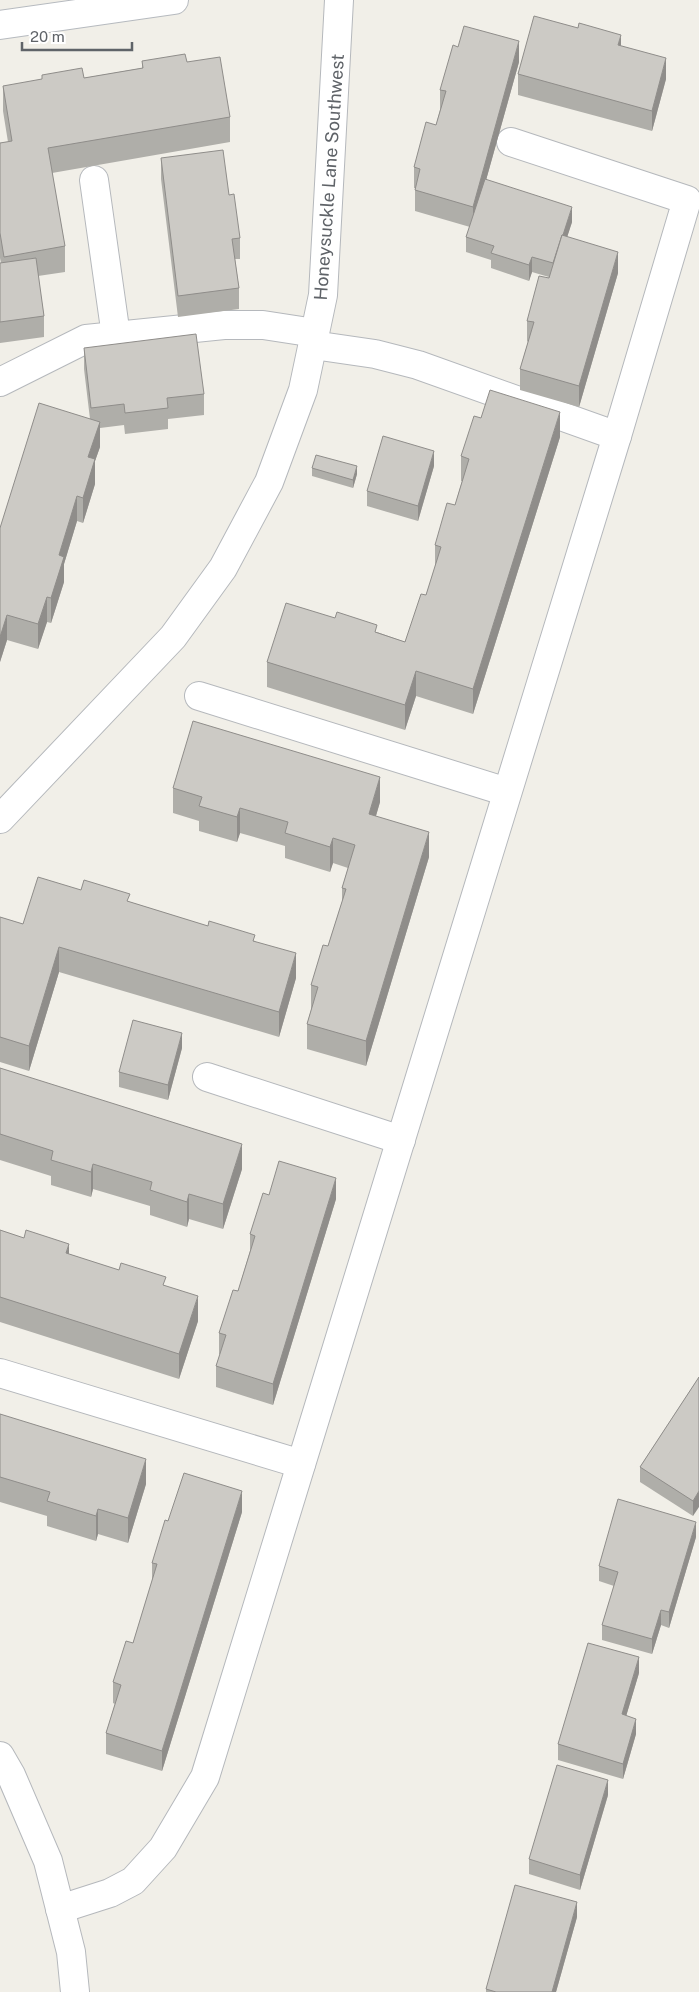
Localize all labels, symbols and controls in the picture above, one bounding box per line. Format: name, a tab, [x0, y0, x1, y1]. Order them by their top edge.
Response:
scale bar	[22, 20, 132, 52]
text: 20 m	[30, 28, 65, 45]
street label: Honeysuckle Lane Southwest	[310, 53, 348, 301]

